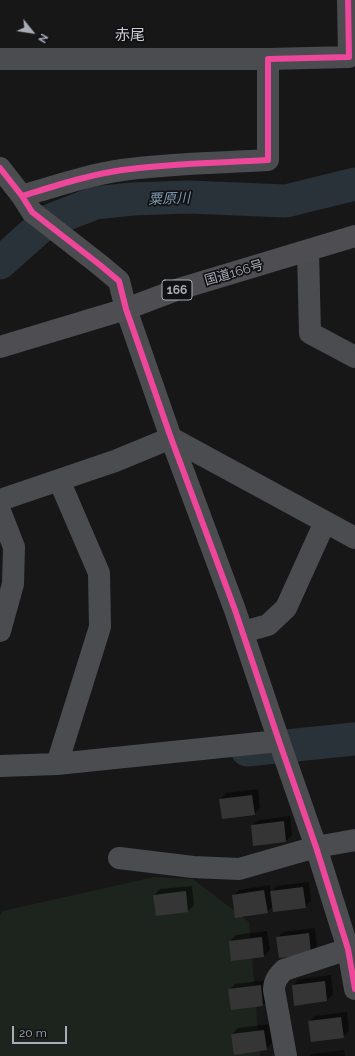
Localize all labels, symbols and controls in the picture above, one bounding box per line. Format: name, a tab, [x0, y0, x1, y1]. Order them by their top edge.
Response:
north arrow	[12, 12, 52, 52]
district label: 赤尾	[115, 26, 145, 44]
text: N	[35, 31, 51, 45]
water label: 粟原川	[148, 190, 190, 208]
street label: 国道166号	[203, 257, 265, 289]
road number: 166	[162, 280, 192, 300]
scale bar	[14, 1018, 69, 1044]
text: 20 m	[19, 1026, 47, 1040]

